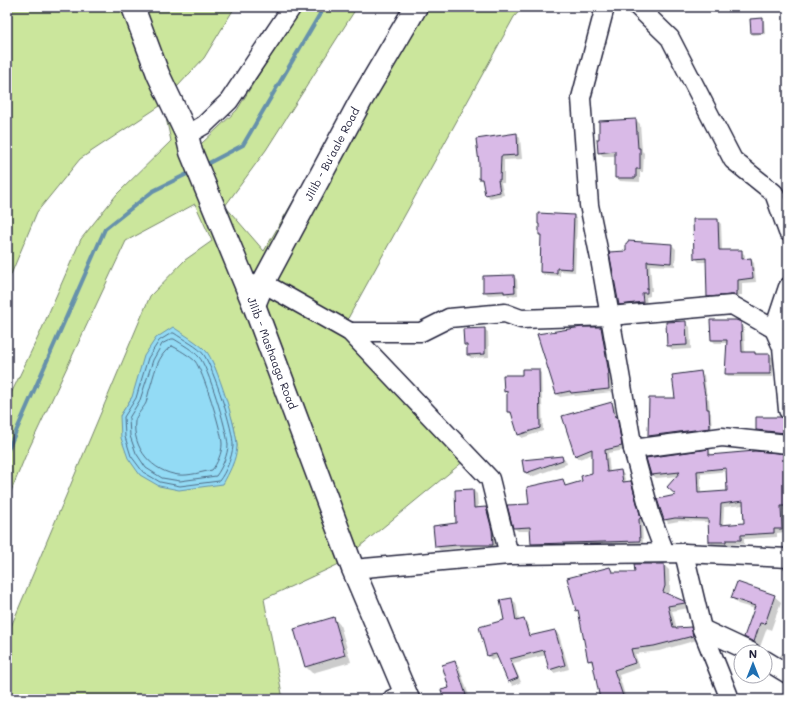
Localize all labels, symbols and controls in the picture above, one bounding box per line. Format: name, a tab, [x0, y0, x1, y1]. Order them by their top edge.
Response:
street label: Jilib - Bu'aale Road	[301, 104, 363, 203]
street label: Jilib - Mashaaga Road	[244, 294, 301, 411]
north arrow	[733, 644, 773, 684]
text: N	[749, 646, 757, 661]

